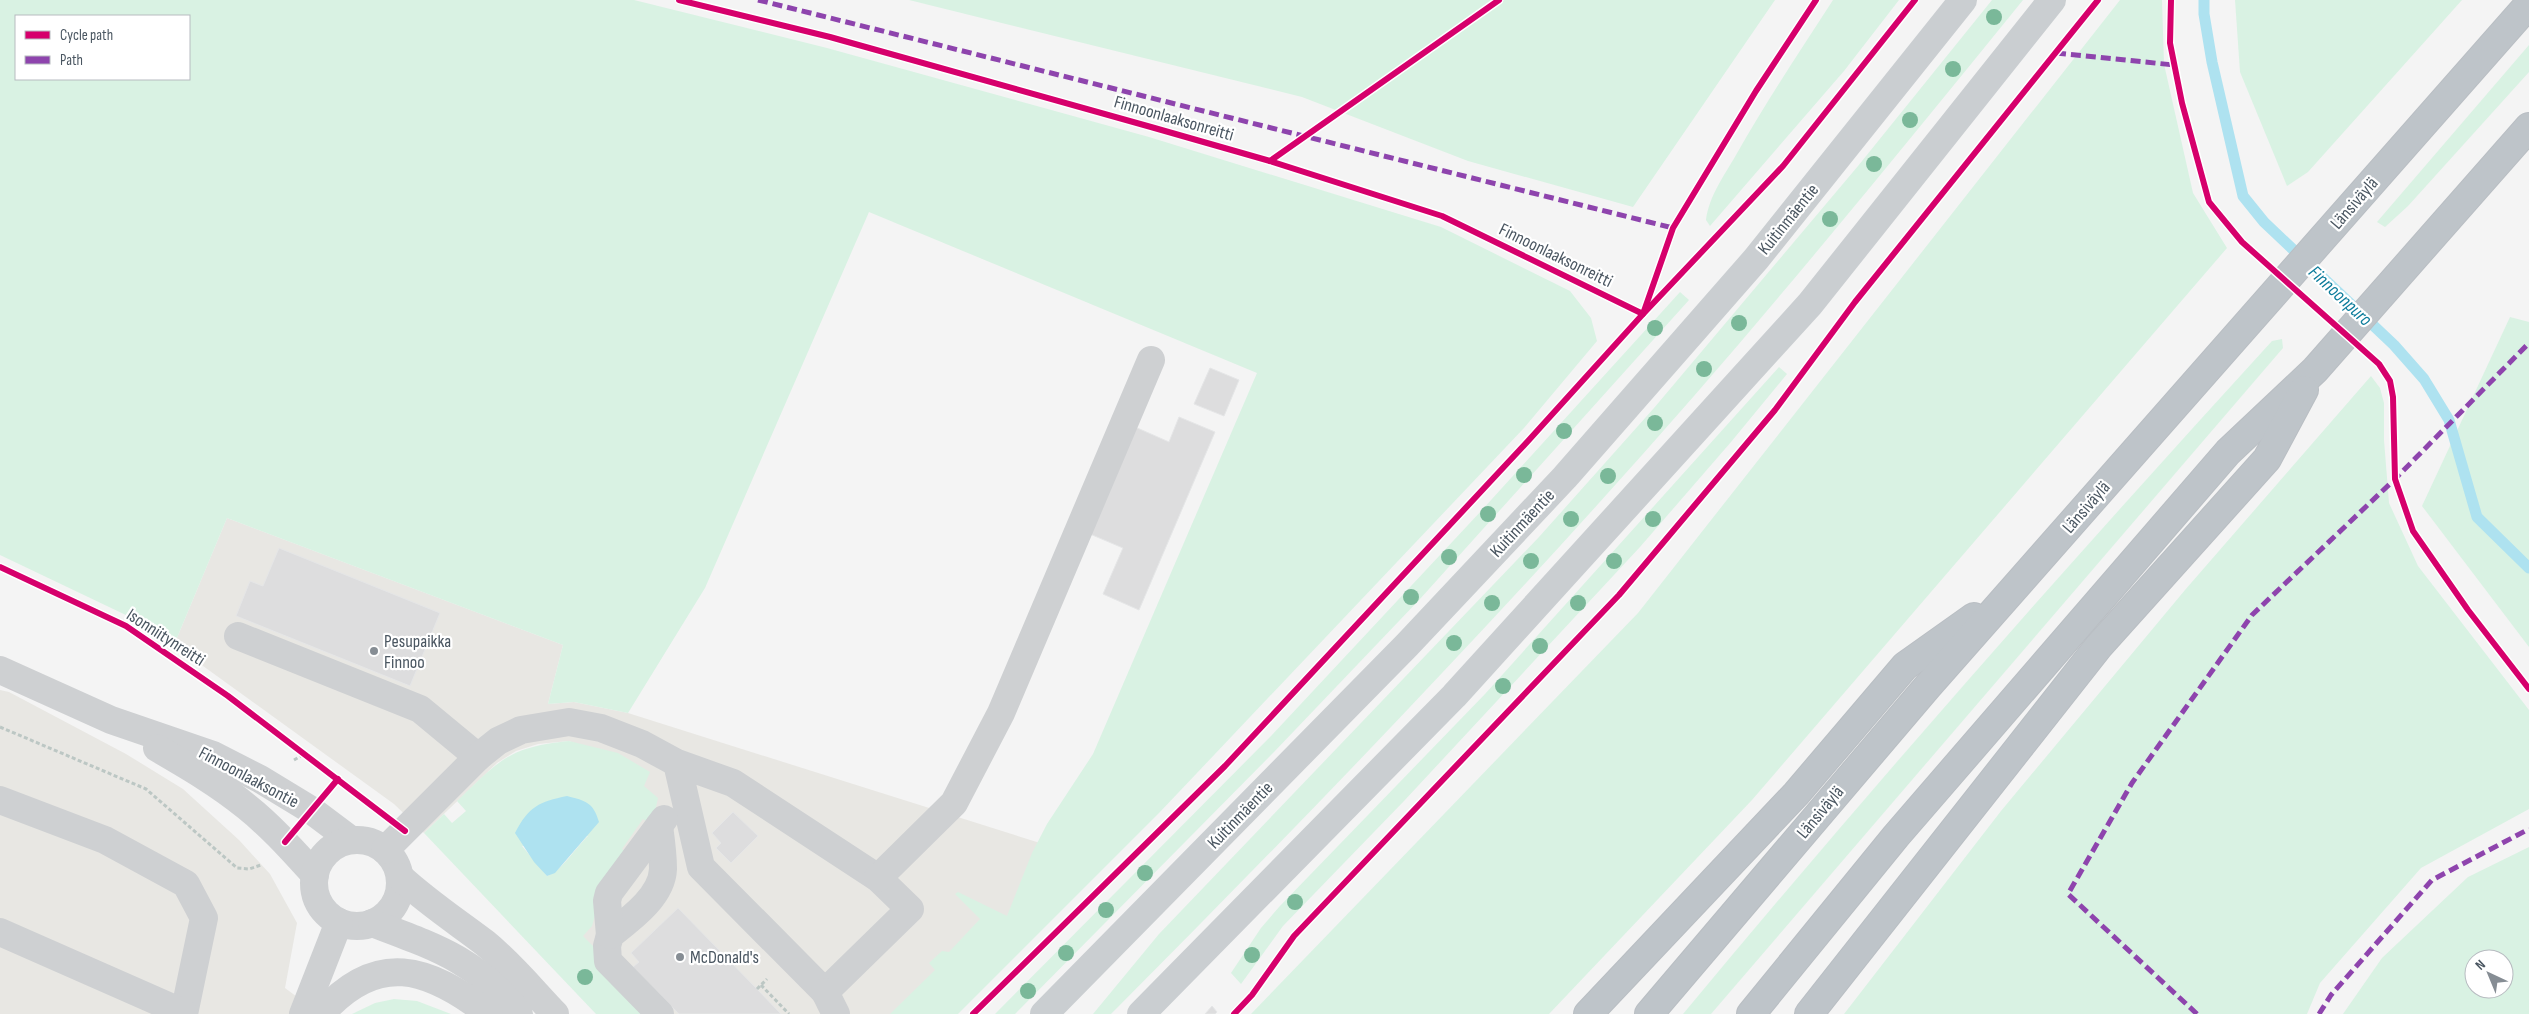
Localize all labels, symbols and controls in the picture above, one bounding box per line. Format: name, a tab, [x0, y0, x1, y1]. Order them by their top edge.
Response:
legend	[15, 15, 190, 80]
text: Cycle path	[60, 26, 113, 45]
text: Path	[60, 51, 83, 70]
street label: Finnoonlaaksonreitti	[1111, 91, 1236, 146]
street label: Länsiväylä	[2326, 173, 2383, 234]
street label: Kuitinmäentie	[1753, 180, 1823, 259]
street label: Finnoonlaaksonreitti	[1496, 219, 1616, 292]
water label: Finnoonpuro	[2303, 261, 2377, 331]
street label: Länsiväylä	[2058, 477, 2115, 538]
street label: Kuitinmäentie	[1486, 485, 1559, 562]
street label: Isonniitynreitti	[122, 604, 209, 671]
place label: Pesupaikka Finnoo	[384, 631, 451, 673]
marker: Pesupaikka Finnoo	[368, 645, 380, 657]
street label: Finnoonlaaksontie	[195, 742, 302, 813]
street label: Kuitinmäentie	[1203, 777, 1277, 853]
street label: Länsiväylä	[1792, 782, 1848, 843]
place label: McDonald's	[690, 947, 759, 968]
north arrow	[2464, 949, 2514, 999]
marker: McDonald's	[674, 951, 686, 963]
text: N	[2472, 956, 2489, 974]

